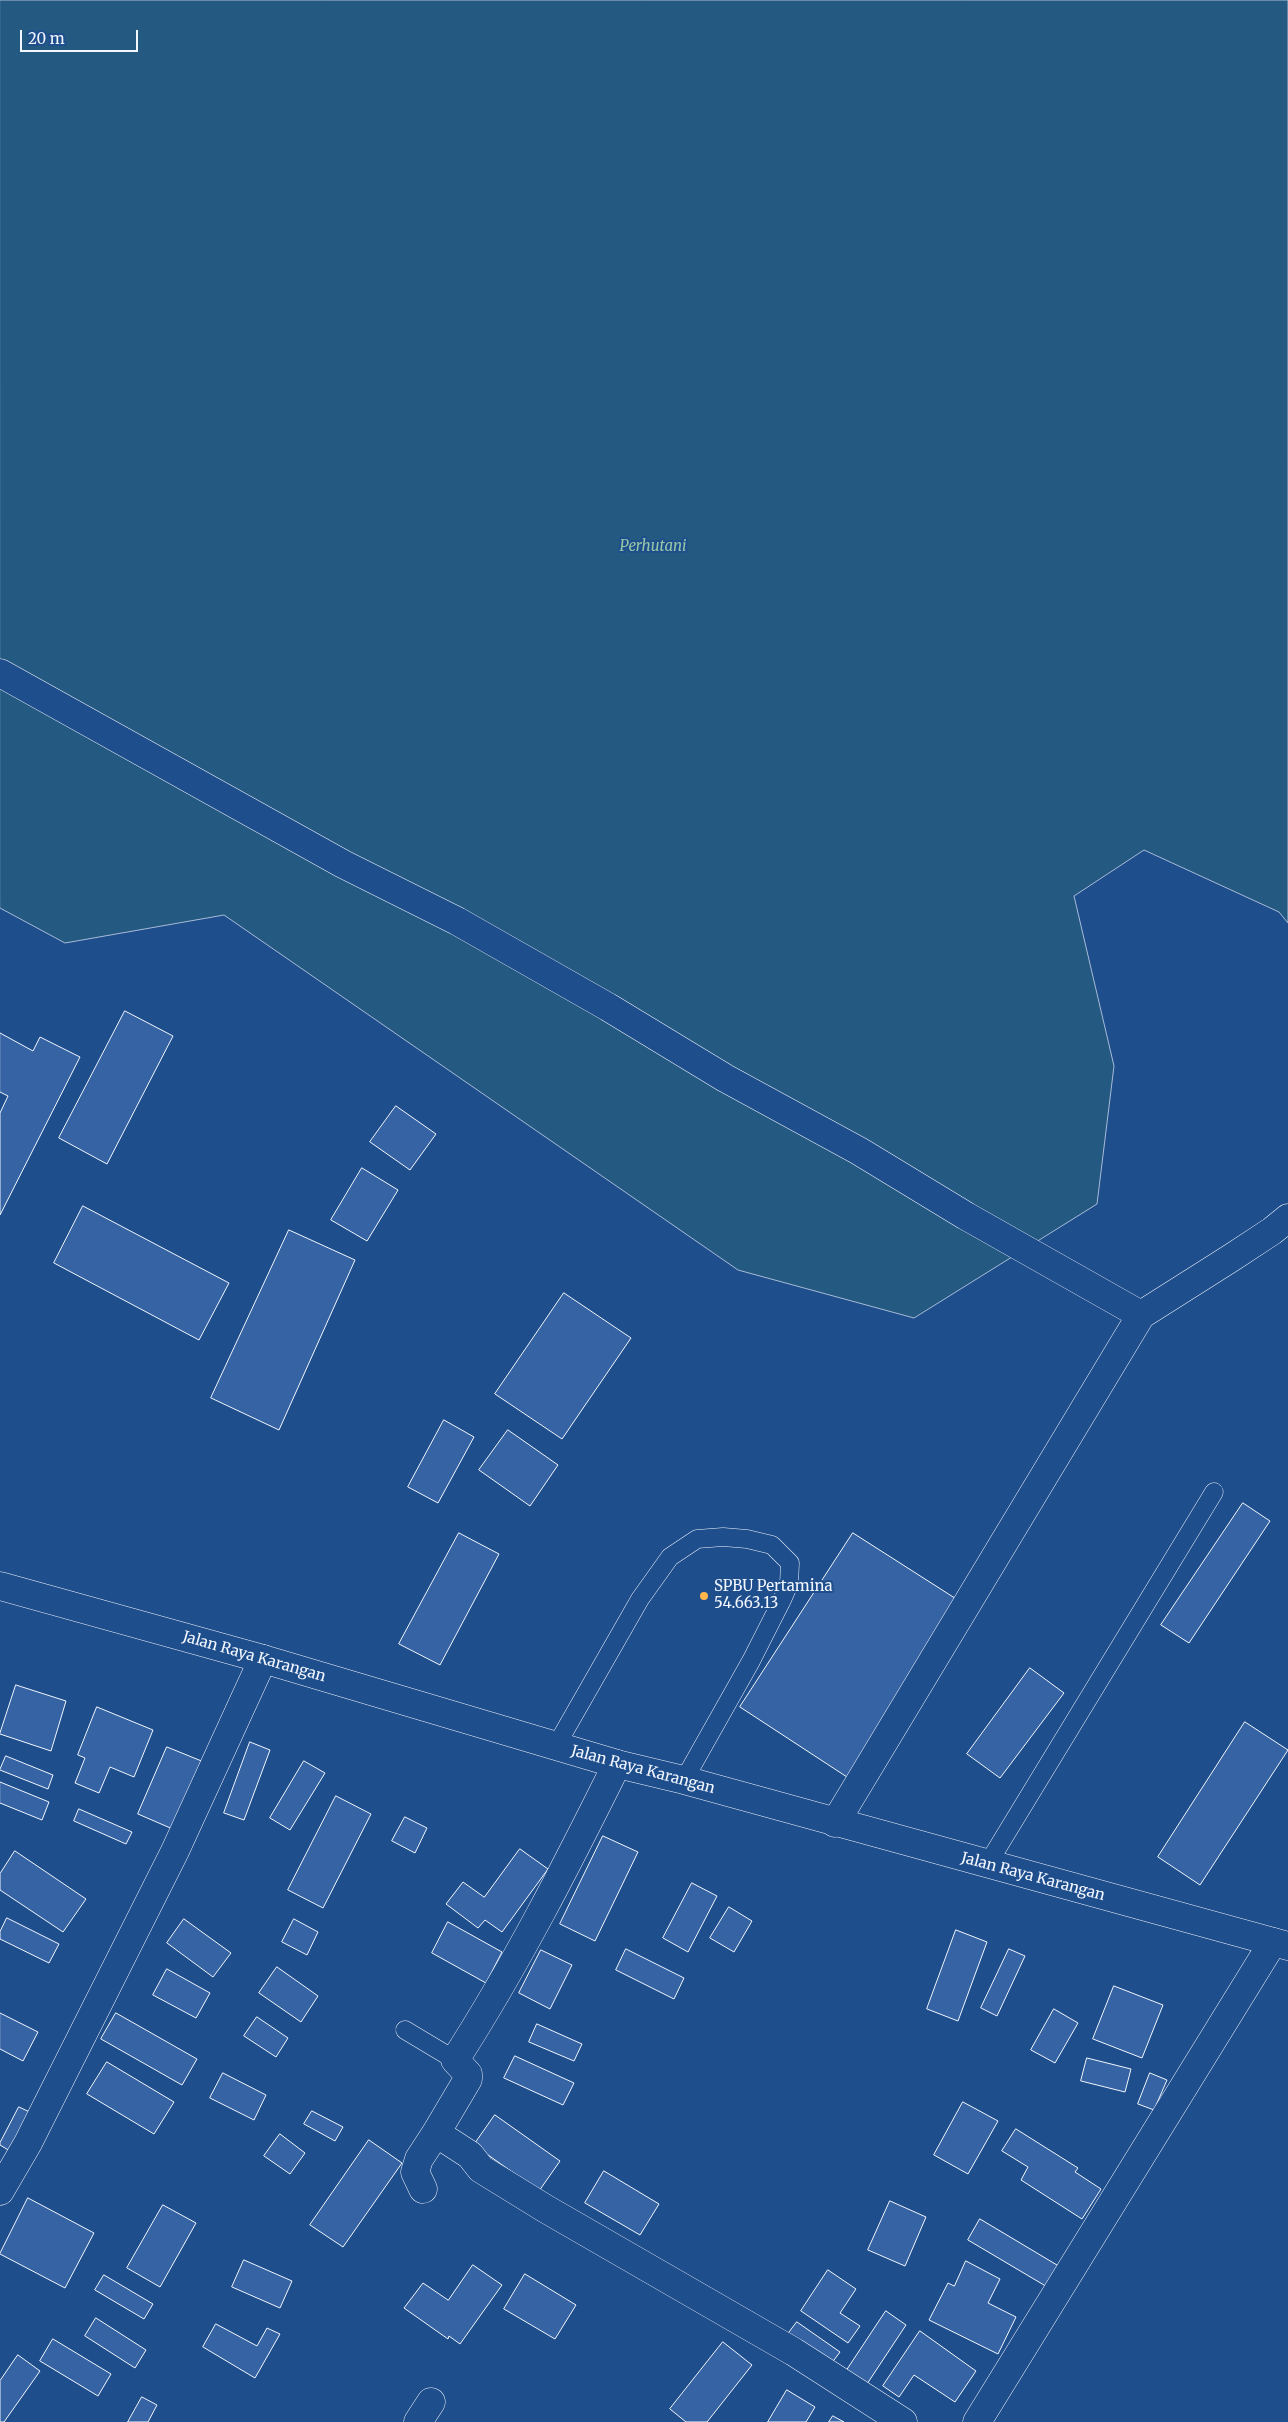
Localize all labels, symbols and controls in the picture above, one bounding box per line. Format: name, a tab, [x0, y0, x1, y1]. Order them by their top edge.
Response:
scale bar	[22, 20, 140, 52]
text: 20 m	[28, 29, 65, 48]
park label: Perhutani	[619, 538, 687, 556]
place label: SPBU Pertamina 54.663.13	[714, 1578, 833, 1613]
marker: SPBU Pertamina 54.663.13	[698, 1590, 710, 1602]
street label: Jalan Raya Karangan	[180, 1628, 328, 1686]
street label: Jalan Raya Karangan	[569, 1742, 717, 1798]
street label: Jalan Raya Karangan	[959, 1849, 1107, 1905]

